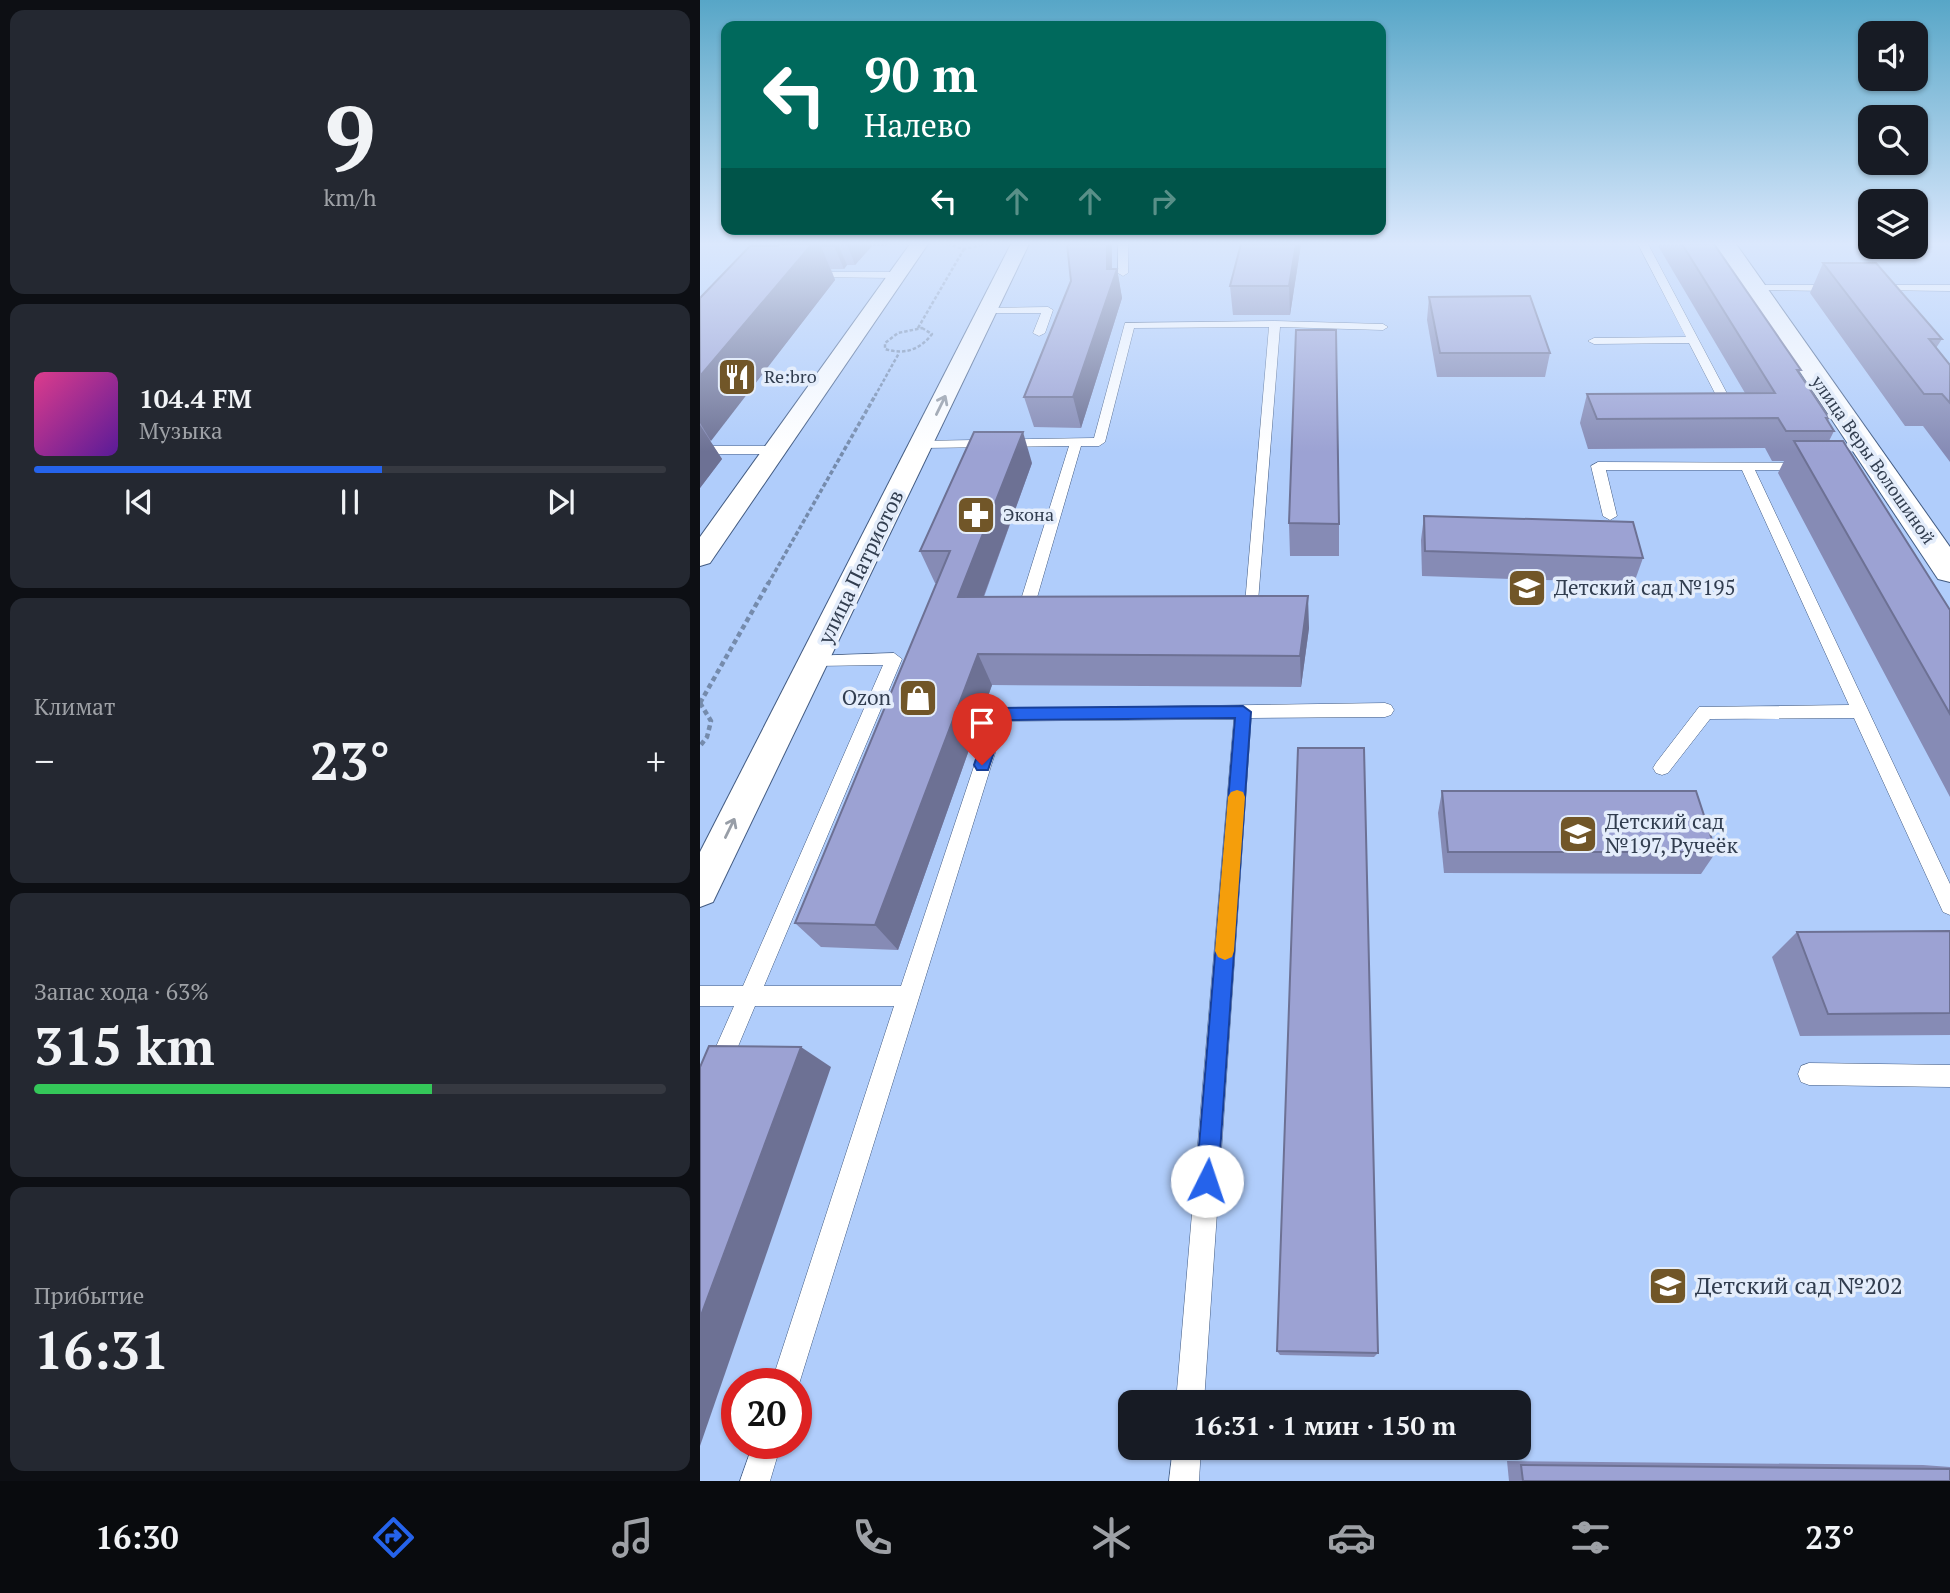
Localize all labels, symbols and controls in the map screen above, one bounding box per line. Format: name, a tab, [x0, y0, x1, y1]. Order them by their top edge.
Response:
map controls	[1858, 21, 1928, 259]
button: sound	[1858, 21, 1928, 91]
text: 90 m	[864, 41, 978, 106]
icon: left	[749, 49, 840, 140]
text: 9	[324, 76, 376, 197]
text: Налево	[864, 104, 972, 146]
button: search	[1858, 105, 1928, 175]
text: km/h	[323, 182, 377, 213]
icon: left	[925, 182, 963, 220]
icon: ahead	[998, 182, 1036, 220]
icon: ahead	[1071, 182, 1109, 220]
icon: right	[1144, 182, 1182, 220]
button: layers	[1858, 189, 1928, 259]
restaurant icon: Re:bro	[716, 356, 758, 398]
place label: Re:bro	[764, 364, 817, 388]
street label: улица Веры Волошиной	[1806, 370, 1941, 548]
text: 104.4 FM	[139, 381, 252, 415]
one-way arrow	[934, 395, 948, 416]
text: Музыка	[139, 415, 223, 446]
icon: previous	[120, 483, 158, 521]
icon: pause	[331, 483, 369, 521]
icon: next	[542, 483, 580, 521]
street label: улица Патриотов	[810, 485, 910, 649]
pharmacy icon: Экона	[955, 494, 997, 536]
place label: Экона	[1003, 502, 1054, 526]
school or university icon: Детский сад №195	[1506, 567, 1548, 609]
place label: Детский сад №195	[1554, 573, 1736, 601]
shop icon: Ozon	[897, 677, 939, 719]
place label: Ozon	[842, 683, 892, 711]
text: Климат	[34, 691, 115, 722]
pin	[952, 693, 1012, 765]
icon: arrive	[963, 704, 1001, 742]
text: 23°	[310, 726, 390, 795]
text: −	[34, 736, 54, 786]
text: +	[646, 736, 666, 786]
place label: Детский сад №197, Ручеёк	[1605, 807, 1738, 859]
school or university icon: Детский сад №197, Ручеёк	[1557, 813, 1599, 855]
one-way arrow	[724, 819, 738, 839]
text: Запас хода · 63%	[34, 976, 209, 1007]
text: 315 km	[34, 1011, 215, 1080]
position arrow	[1170, 1144, 1244, 1218]
school or university icon: Детский сад №202	[1647, 1265, 1689, 1307]
place label: Детский сад №202	[1695, 1269, 1903, 1301]
text: Прибытие	[34, 1280, 144, 1311]
text: 16:31	[34, 1315, 169, 1384]
speed limit sign: 20	[721, 1368, 812, 1459]
text: 16:31 · 1 мин · 150 m	[1193, 1408, 1456, 1442]
icon: directions	[369, 1513, 418, 1562]
icon: music	[608, 1513, 657, 1562]
icon: phone	[848, 1513, 897, 1562]
icon: climate	[1087, 1513, 1136, 1562]
icon: car	[1327, 1513, 1376, 1562]
icon: filters	[1566, 1513, 1615, 1562]
text: 16:30	[95, 1516, 179, 1558]
text: 23°	[1805, 1516, 1855, 1558]

